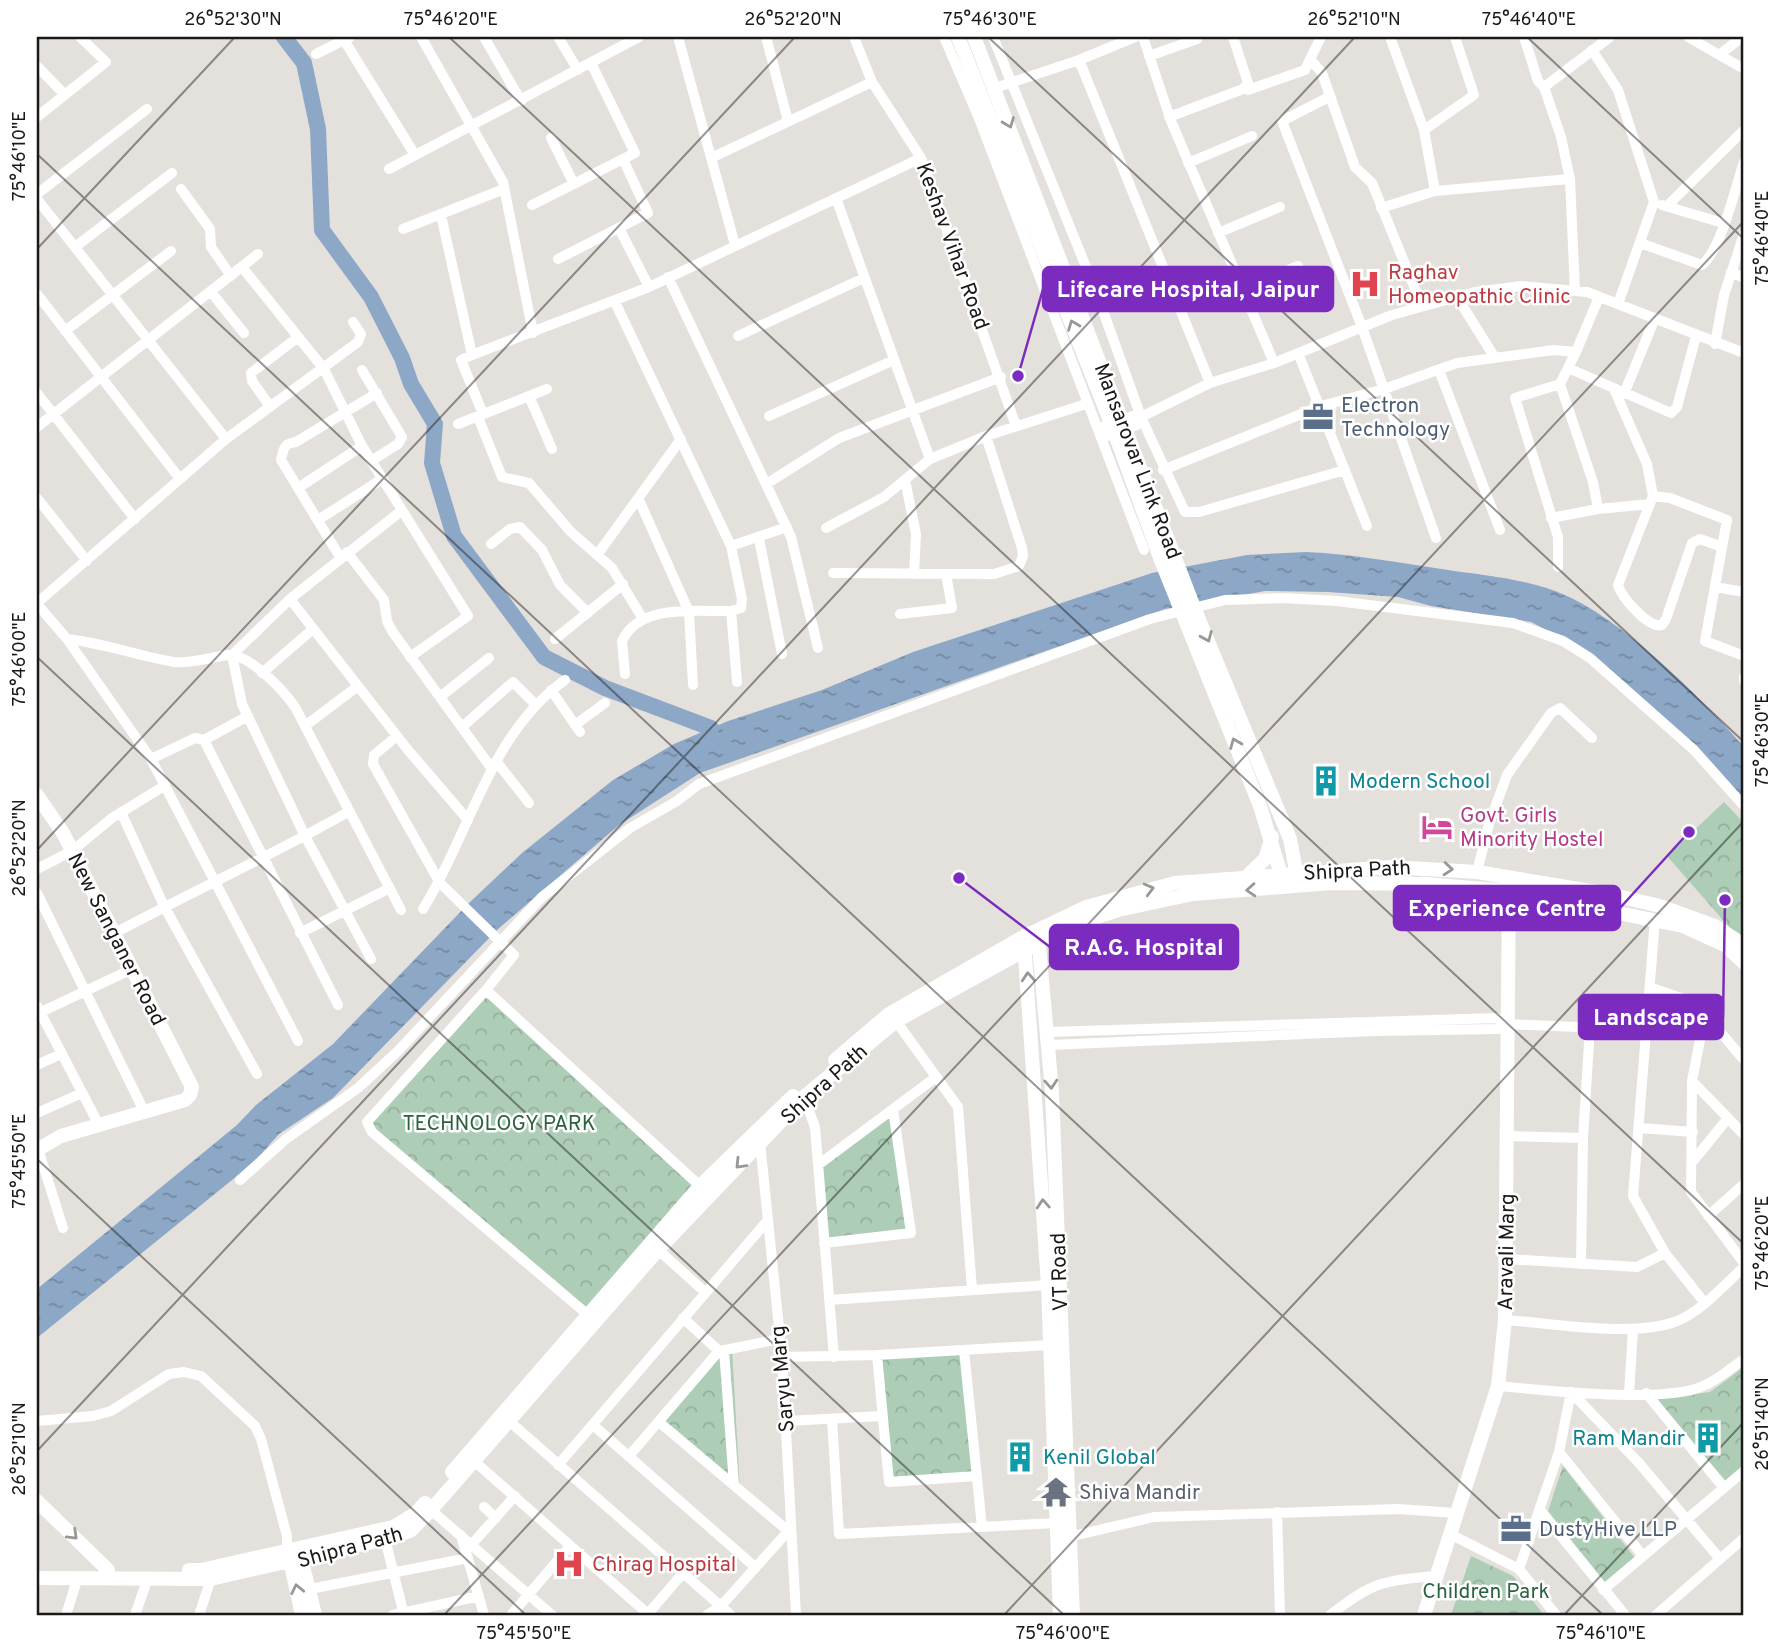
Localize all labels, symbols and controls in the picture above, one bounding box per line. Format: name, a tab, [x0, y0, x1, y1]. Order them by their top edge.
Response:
text: 26°52'30"N	[184, 9, 282, 32]
text: 75°46'20"E	[404, 9, 498, 32]
text: 26°52'20"N	[744, 9, 842, 32]
text: 75°46'30"E	[943, 9, 1037, 32]
text: 26°52'10"N	[1307, 9, 1401, 32]
text: 75°46'40"E	[1482, 9, 1576, 32]
text: 75°46'10"E	[9, 111, 32, 201]
one-way arrow	[1000, 116, 1014, 128]
street label: Keshav Vihar Road	[909, 159, 994, 334]
text: 75°46'40"E	[1752, 191, 1775, 285]
place label: Raghav Homeopathic Clinic	[1388, 260, 1571, 311]
callout: Lifecare Hospital, Jaipur	[1043, 267, 1333, 311]
hospital icon: Raghav Homeopathic Clinic	[1348, 267, 1382, 301]
text: Lifecare Hospital, Jaipur	[1057, 277, 1320, 306]
one-way arrow	[1067, 320, 1081, 332]
street label: Mansarovar Link Road	[1087, 360, 1186, 563]
place label: Electron Technology	[1341, 393, 1450, 444]
office icon: Electron Technology	[1301, 400, 1335, 434]
text: 75°46'00"E	[9, 612, 32, 706]
one-way arrow	[1199, 630, 1213, 643]
text: 75°46'30"E	[1752, 693, 1775, 787]
one-way arrow	[1229, 738, 1243, 750]
building icon: Modern School	[1309, 764, 1343, 798]
place label: Modern School	[1349, 769, 1490, 796]
text: 26°52'20"N	[9, 799, 32, 897]
place label: Govt. Girls Minority Hostel	[1460, 803, 1603, 854]
hotel icon: Govt. Girls Minority Hostel	[1420, 810, 1454, 844]
street label: New Sanganer Road	[60, 849, 171, 1031]
street label: Shipra Path	[1302, 855, 1412, 888]
one-way arrow	[1443, 861, 1454, 876]
one-way arrow	[1245, 882, 1256, 897]
one-way arrow	[1143, 883, 1155, 897]
callout: Experience Centre	[1394, 886, 1620, 930]
text: Experience Centre	[1408, 896, 1606, 925]
callout: R.A.G. Hospital	[1050, 925, 1238, 969]
text: R.A.G. Hospital	[1064, 935, 1224, 964]
one-way arrow	[1020, 972, 1035, 983]
callout: Landscape	[1579, 995, 1723, 1039]
text: Landscape	[1593, 1005, 1709, 1034]
street label: Shipra Path	[776, 1039, 874, 1131]
one-way arrow	[1044, 1078, 1059, 1089]
park label: TECHNOLOGY PARK	[402, 1111, 596, 1138]
text: 75°45'50"E	[9, 1114, 32, 1208]
one-way arrow	[736, 1156, 749, 1169]
street label: Aravali Marg	[1493, 1193, 1522, 1311]
text: 75°46'20"E	[1752, 1196, 1775, 1290]
one-way arrow	[1036, 1199, 1051, 1210]
street label: VT Road	[1046, 1232, 1075, 1312]
street label: Saryu Marg	[765, 1324, 802, 1433]
text: 26°51'40"N	[1752, 1377, 1775, 1471]
text: 26°52'10"N	[9, 1402, 32, 1496]
building icon: Ram Mandir	[1691, 1421, 1725, 1455]
place label: Ram Mandir	[1572, 1426, 1685, 1453]
building icon: Kenil Global	[1003, 1440, 1037, 1474]
place label: Kenil Global	[1043, 1445, 1156, 1472]
temple icon: Shiva Mandir	[1039, 1475, 1073, 1509]
place label: Shiva Mandir	[1079, 1480, 1200, 1507]
office icon: DustyHive LLP	[1499, 1512, 1533, 1546]
place label: DustyHive LLP	[1539, 1517, 1677, 1544]
street label: Shipra Path	[295, 1521, 406, 1575]
one-way arrow	[64, 1527, 77, 1540]
hospital icon: Chirag Hospital	[552, 1547, 586, 1581]
place label: Chirag Hospital	[592, 1552, 736, 1579]
park label: Children Park	[1422, 1579, 1550, 1606]
one-way arrow	[290, 1583, 305, 1595]
text: 75°45'50"E	[477, 1623, 571, 1646]
text: 75°46'00"E	[1016, 1623, 1110, 1646]
text: 75°46'10"E	[1556, 1623, 1646, 1646]

